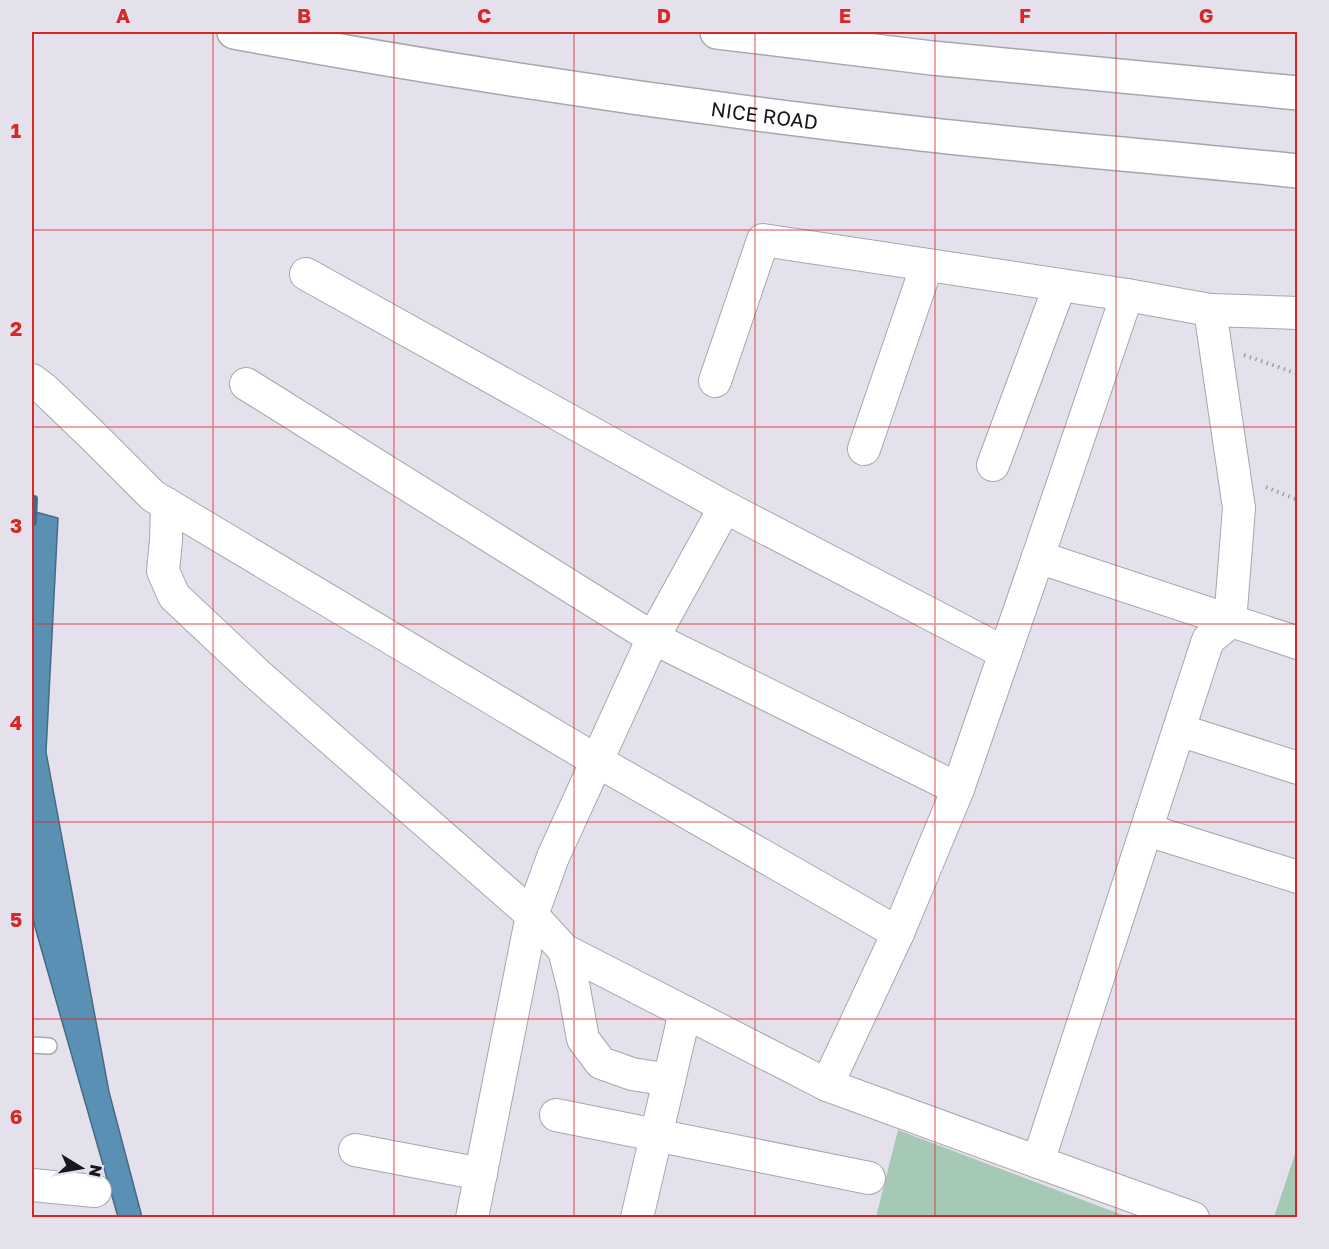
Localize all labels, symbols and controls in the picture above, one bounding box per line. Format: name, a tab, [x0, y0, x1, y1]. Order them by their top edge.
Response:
text: A	[116, 3, 130, 27]
text: B	[297, 3, 311, 27]
text: C	[477, 3, 491, 27]
text: D	[657, 3, 671, 27]
text: E	[839, 3, 851, 27]
text: F	[1019, 3, 1031, 27]
text: G	[1199, 3, 1213, 27]
street label: NICE ROAD	[710, 96, 819, 134]
text: 1	[11, 118, 21, 142]
text: 2	[10, 316, 22, 340]
text: 3	[10, 513, 22, 537]
text: 4	[10, 710, 22, 734]
text: 5	[10, 907, 22, 931]
text: 6	[10, 1104, 22, 1128]
north arrow	[51, 1138, 111, 1198]
text: N	[85, 1163, 107, 1179]

